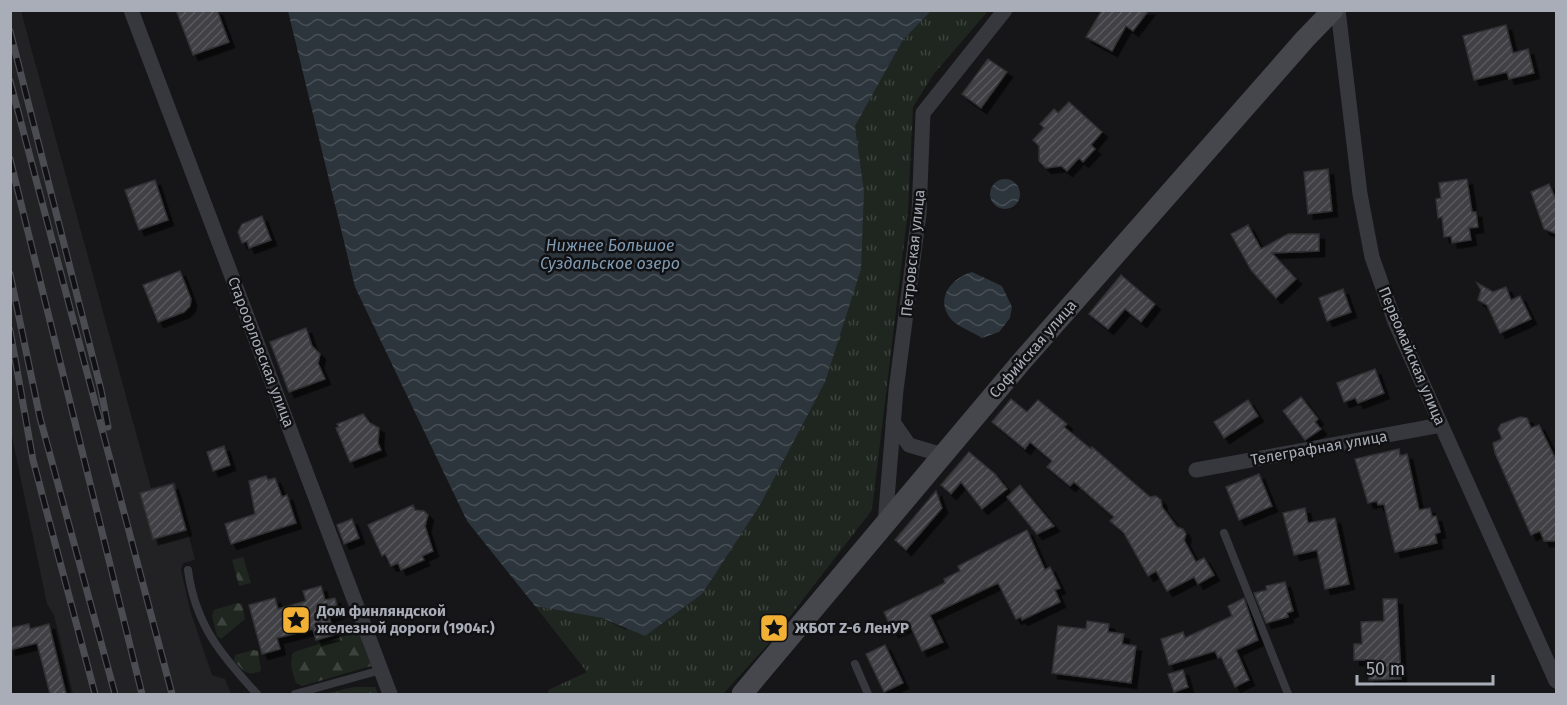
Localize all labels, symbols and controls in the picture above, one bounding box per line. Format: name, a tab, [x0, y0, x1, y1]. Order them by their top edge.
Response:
street label: Петровская улица	[897, 189, 929, 317]
water label: Нижнее Большое Суздальское озеро	[540, 236, 680, 273]
street label: Староорловская улица	[224, 274, 298, 430]
street label: Первомайская улица	[1375, 284, 1449, 428]
street label: Софийская улица	[986, 296, 1080, 402]
street label: Телеграфная улица	[1249, 427, 1389, 469]
place label: Дом финляндской железной дороги (1904г.)	[316, 602, 495, 637]
place icon: Дом финляндской железной дороги (1904г.)	[280, 604, 312, 636]
place icon: ЖБОТ Z-6 ЛенУР	[758, 612, 790, 644]
place label: ЖБОТ Z-6 ЛенУР	[794, 619, 909, 637]
scale bar	[1357, 648, 1494, 686]
text: 50 m	[1366, 658, 1405, 680]

